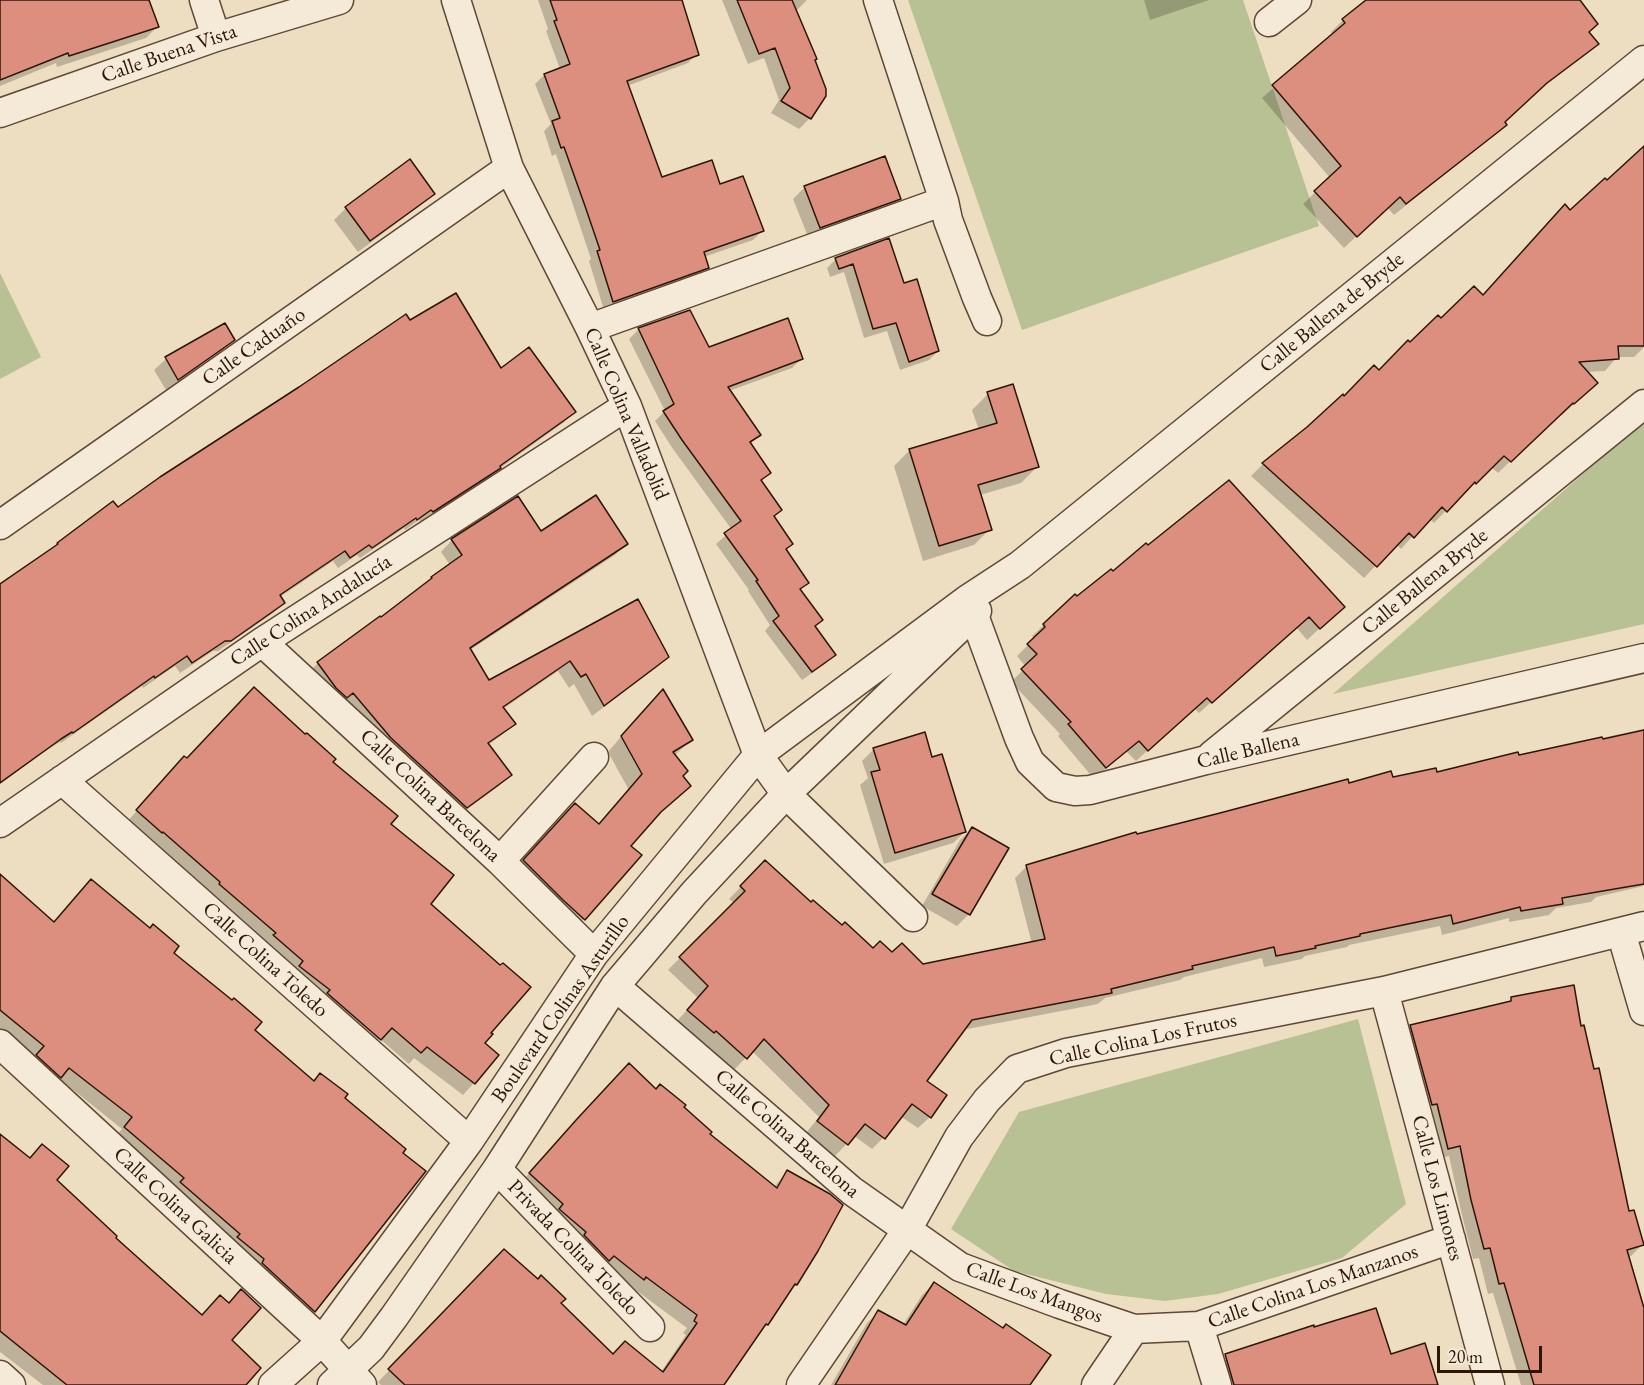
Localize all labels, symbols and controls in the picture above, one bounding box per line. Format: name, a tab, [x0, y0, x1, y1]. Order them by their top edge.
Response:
street label: Calle Buena Vista	[98, 19, 240, 89]
street label: Calle Ballena de Bryde	[1255, 247, 1409, 379]
street label: Calle Caduaño	[197, 302, 311, 392]
street label: Calle Colina Valladolid	[578, 324, 674, 504]
street label: Calle Ballena Bryde	[1357, 523, 1493, 641]
street label: Calle Colina Andalucía	[226, 549, 396, 673]
street label: Calle Colina Barcelona	[354, 724, 506, 868]
street label: Calle Ballena	[1194, 727, 1302, 775]
street label: Calle Colina Toledo	[197, 897, 333, 1023]
street label: Boulevard Colinas Asturillo	[487, 910, 635, 1108]
street label: Calle Colina Los Frutos	[1047, 1008, 1239, 1072]
street label: Calle Colina Barcelona	[709, 1064, 865, 1204]
street label: Calle Los Limones	[1405, 1112, 1469, 1264]
street label: Calle Colina Galicia	[108, 1142, 242, 1270]
street label: Privada Colina Toledo	[502, 1175, 644, 1321]
street label: Calle Colina Los Manzanos	[1205, 1239, 1421, 1335]
street label: Calle Los Mangos	[962, 1257, 1106, 1329]
scale bar	[1440, 1334, 1545, 1372]
text: 20 m	[1448, 1345, 1483, 1368]

